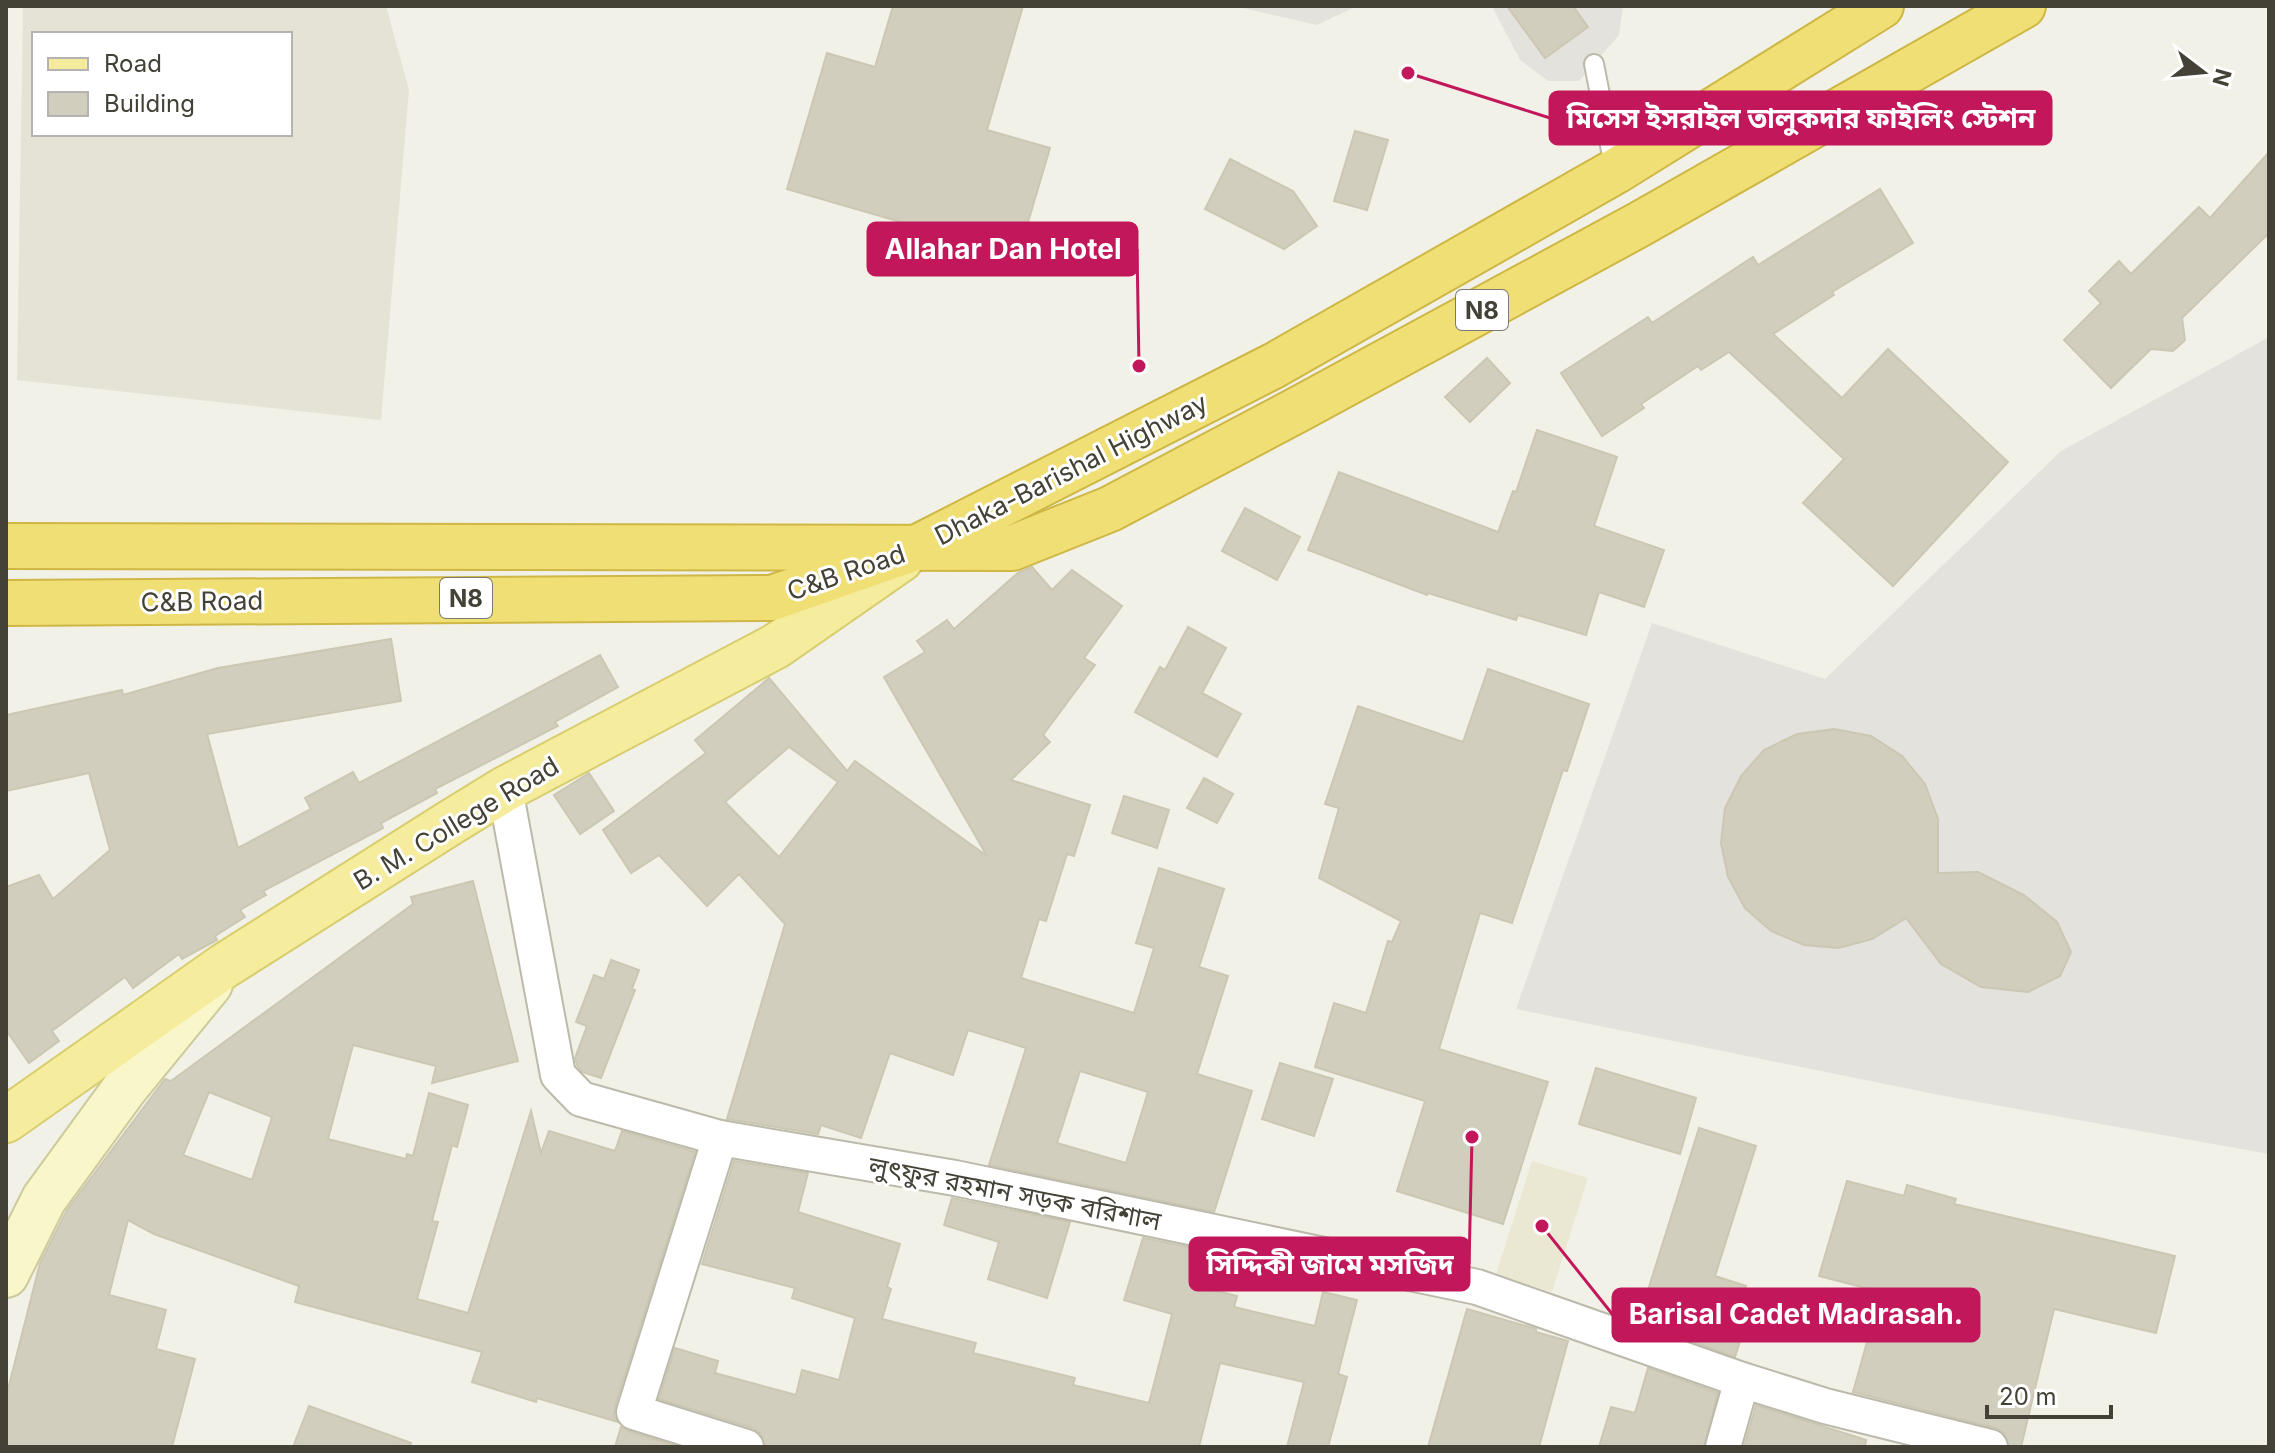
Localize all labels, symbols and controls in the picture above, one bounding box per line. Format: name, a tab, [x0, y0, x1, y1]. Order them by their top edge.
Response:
legend	[32, 32, 292, 136]
north arrow	[2163, 32, 2243, 112]
text: Road	[104, 49, 162, 78]
text: N	[2207, 66, 2237, 89]
text: Building	[104, 89, 195, 118]
callout: মিসেস ইসরাইল তালুকদার ফাইলিং স্টেশন	[1550, 92, 2051, 144]
text: মিসেস ইসরাইল তালুকদার ফাইলিং স্টেশন	[1566, 101, 2036, 136]
callout: Allahar Dan Hotel	[868, 223, 1137, 275]
text: Allahar Dan Hotel	[885, 232, 1121, 266]
road number: N8	[1456, 290, 1508, 330]
street label: Dhaka-Barishal Highway	[929, 387, 1213, 551]
street label: C&B Road	[783, 537, 909, 607]
road number: N8	[440, 578, 492, 618]
street label: C&B Road	[140, 584, 264, 618]
street label: B. M. College Road	[348, 750, 564, 896]
street label: লুৎফুর রহমান সড়ক বরিশাল	[865, 1149, 1165, 1237]
callout: সিদ্দিকী জামে মসজিদ	[1190, 1238, 1469, 1290]
text: সিদ্দিকী জামে মসজিদ	[1205, 1247, 1455, 1281]
callout: Barisal Cadet Madrasah.	[1613, 1289, 1979, 1341]
text: Barisal Cadet Madrasah.	[1629, 1297, 1963, 1331]
scale bar	[1987, 1369, 2111, 1419]
text: 20 m	[1999, 1382, 2057, 1411]

